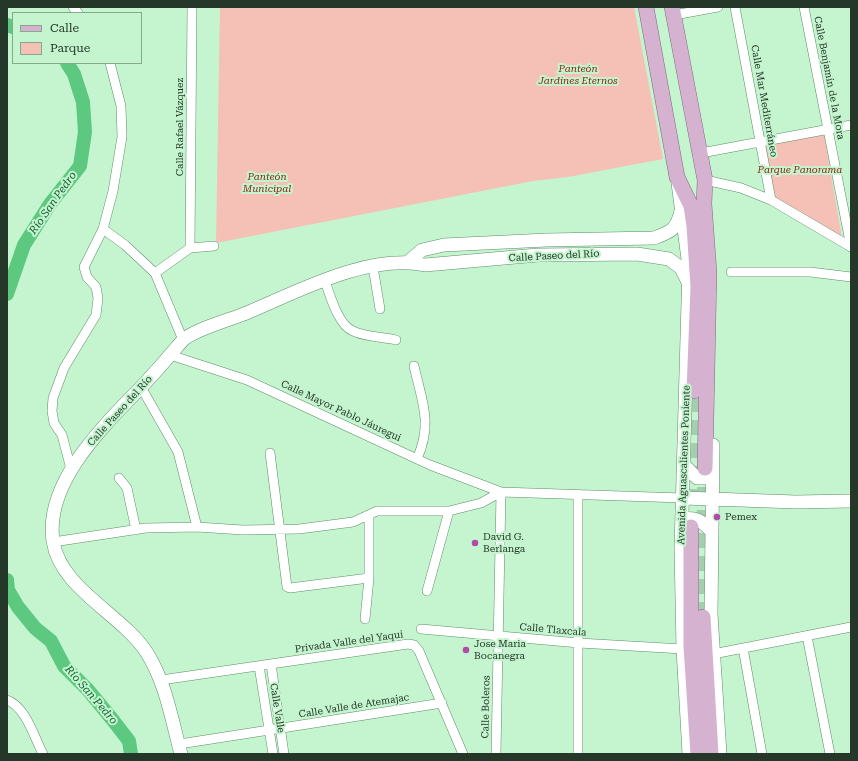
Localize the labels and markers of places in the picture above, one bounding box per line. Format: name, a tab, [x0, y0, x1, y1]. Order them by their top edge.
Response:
place label: Pemex	[725, 511, 757, 523]
marker: Pemex	[712, 512, 722, 522]
place label: David G. Berlanga	[483, 531, 525, 554]
marker: David G. Berlanga	[470, 538, 480, 548]
place label: Jose Maria Bocanegra	[474, 638, 526, 662]
marker: Jose Maria Bocanegra	[461, 645, 471, 655]

